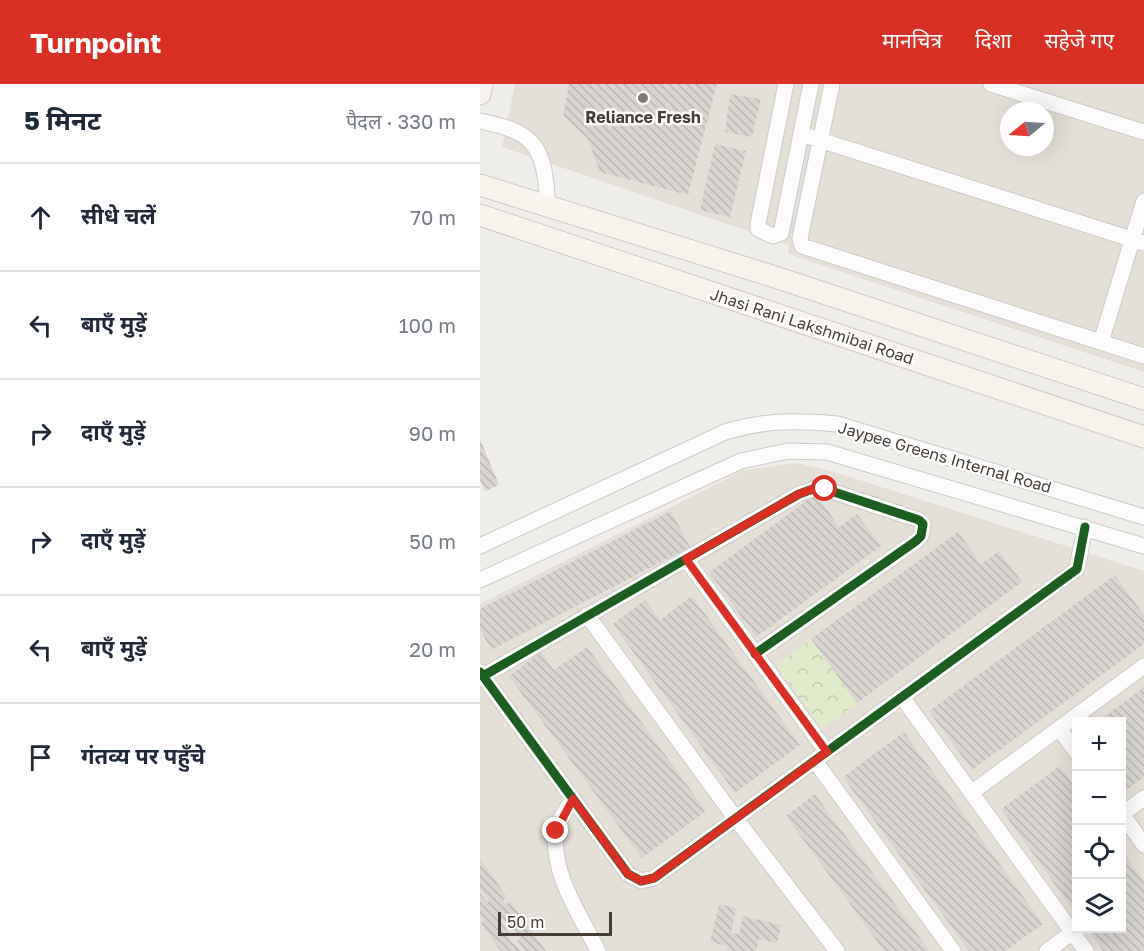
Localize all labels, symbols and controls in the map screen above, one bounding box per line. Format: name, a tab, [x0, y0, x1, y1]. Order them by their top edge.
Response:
text: Turnpoint	[30, 26, 161, 59]
text: मानचित्र	[882, 27, 942, 53]
text: दिशा	[975, 27, 1011, 53]
text: सहेजे गए	[1044, 27, 1114, 53]
marker: Reliance Fresh	[636, 91, 650, 105]
north arrow	[1000, 102, 1054, 156]
text: 5 मिनट	[24, 105, 101, 136]
place label: Reliance Fresh	[585, 107, 701, 127]
text: पैदल · 330 m	[346, 109, 456, 133]
icon: ahead	[24, 201, 57, 234]
text: सीधे चलें	[81, 202, 156, 229]
text: 70 m	[410, 205, 456, 229]
street label: Jhasi Rani Lakshmibai Road	[708, 284, 916, 368]
icon: left	[24, 309, 57, 342]
text: बाएँ मुड़ें	[81, 310, 147, 337]
text: 100 m	[399, 313, 456, 337]
icon: right	[24, 417, 57, 450]
street label: Jaypee Greens Internal Road	[836, 417, 1054, 497]
text: दाएँ मुड़ें	[81, 418, 146, 445]
text: 90 m	[409, 421, 456, 445]
route start	[811, 475, 837, 501]
icon: right	[24, 525, 57, 558]
text: दाएँ मुड़ें	[81, 526, 146, 553]
text: 50 m	[409, 529, 456, 553]
icon: left	[24, 633, 57, 666]
text: बाएँ मुड़ें	[81, 634, 147, 661]
text: 20 m	[409, 637, 456, 661]
map controls	[1072, 717, 1126, 933]
button: +	[1072, 717, 1126, 771]
icon: arrive	[24, 741, 57, 774]
text: गंतव्य पर पहुँचे	[81, 742, 205, 769]
button: −	[1072, 771, 1126, 825]
route end	[542, 817, 568, 843]
button: locate	[1072, 825, 1126, 879]
button: layers	[1072, 879, 1126, 933]
scale bar	[498, 909, 612, 936]
text: 50 m	[507, 912, 544, 932]

